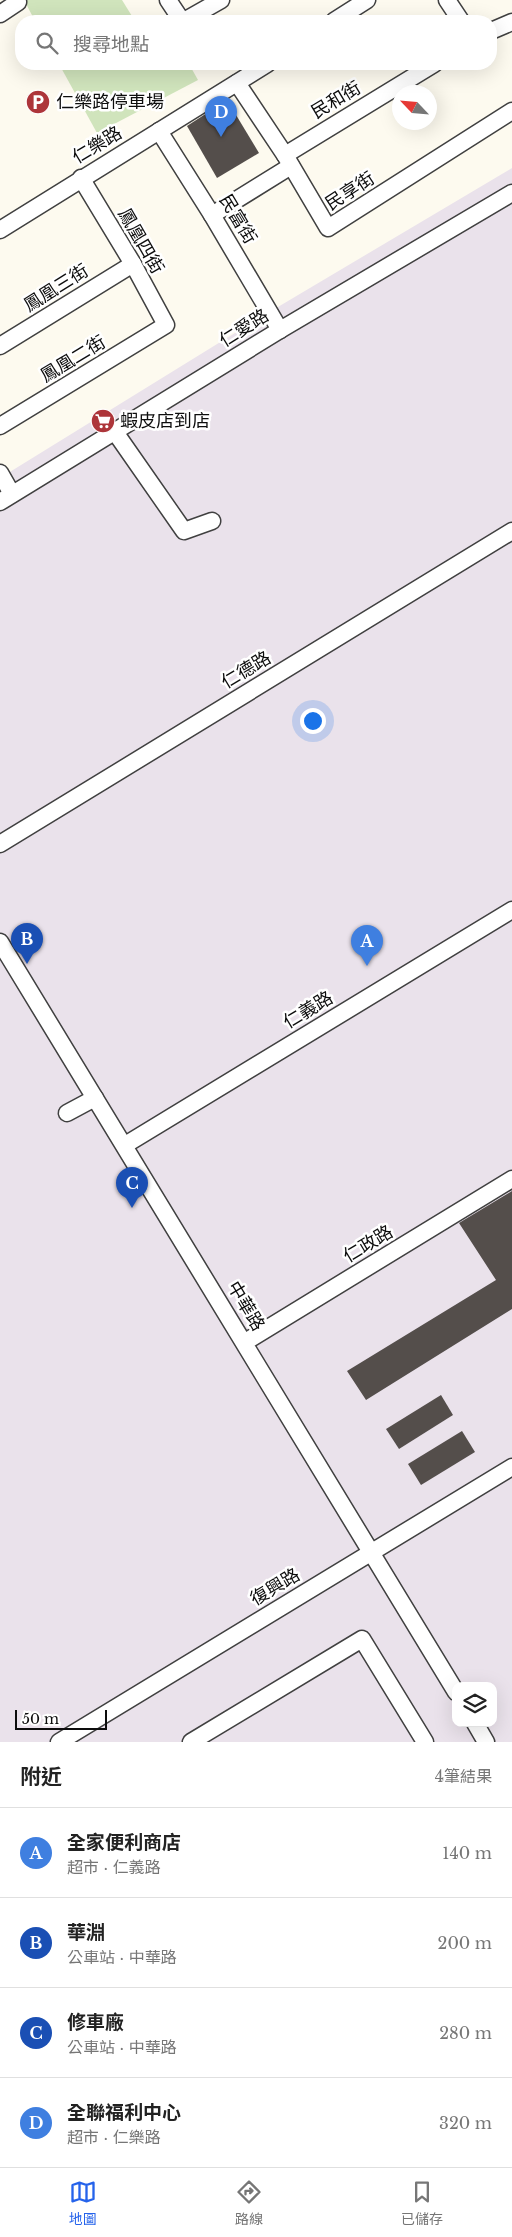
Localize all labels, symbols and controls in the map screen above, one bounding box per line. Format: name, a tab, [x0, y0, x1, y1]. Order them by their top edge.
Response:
search box	[15, 15, 497, 70]
icon: search	[33, 29, 61, 57]
text: 搜尋地點	[73, 33, 149, 56]
street label: 民和街	[307, 77, 365, 123]
north arrow	[392, 85, 437, 130]
parking icon: 仁樂路停車場	[25, 89, 51, 115]
place label: 仁樂路停車場	[56, 91, 164, 113]
pin: D	[205, 96, 237, 137]
street label: 仁樂路	[68, 122, 126, 168]
street label: 民享街	[321, 167, 379, 215]
street label: 民富街	[215, 190, 261, 248]
street label: 鳳凰四街	[113, 204, 169, 278]
street label: 鳳凰三街	[20, 260, 92, 316]
street label: 仁愛路	[215, 304, 273, 352]
street label: 鳳凰二街	[36, 331, 110, 387]
supermarket icon: 蝦皮店到店	[90, 408, 116, 434]
place label: 蝦皮店到店	[120, 410, 210, 432]
street label: 仁德路	[217, 647, 275, 693]
your location	[300, 708, 326, 734]
pin: B	[11, 923, 43, 964]
pin: A	[351, 925, 383, 966]
street label: 仁義路	[279, 987, 337, 1033]
pin: C	[116, 1167, 148, 1208]
street label: 仁政路	[339, 1221, 397, 1267]
street label: 中華路	[223, 1277, 269, 1335]
street label: 復興路	[246, 1564, 304, 1610]
map controls	[452, 1682, 497, 1727]
button: layers	[452, 1682, 497, 1727]
scale bar	[15, 1707, 108, 1730]
text: 50 m	[22, 1710, 59, 1728]
text: 附近	[20, 1764, 62, 1790]
text: 4筆結果	[435, 1766, 492, 1786]
text: 全家便利商店	[67, 1831, 181, 1854]
text: A	[30, 1843, 42, 1863]
text: 140 m	[442, 1843, 492, 1863]
text: 超市 · 仁義路	[67, 1857, 161, 1877]
text: 華淵	[67, 1921, 105, 1944]
text: B	[30, 1933, 42, 1953]
text: 200 m	[438, 1933, 492, 1953]
text: 公車站 · 中華路	[67, 1947, 177, 1967]
text: 修車廠	[67, 2011, 124, 2034]
text: C	[29, 2023, 43, 2043]
text: 280 m	[439, 2023, 492, 2043]
text: 公車站 · 中華路	[67, 2037, 177, 2057]
text: 全聯福利中心	[67, 2101, 181, 2124]
text: D	[29, 2113, 43, 2133]
text: 320 m	[439, 2113, 492, 2133]
text: 超市 · 仁樂路	[67, 2127, 161, 2147]
tab: 地圖	[69, 2178, 97, 2228]
tab: 路線	[235, 2178, 263, 2228]
tab: 已儲存	[401, 2178, 443, 2228]

